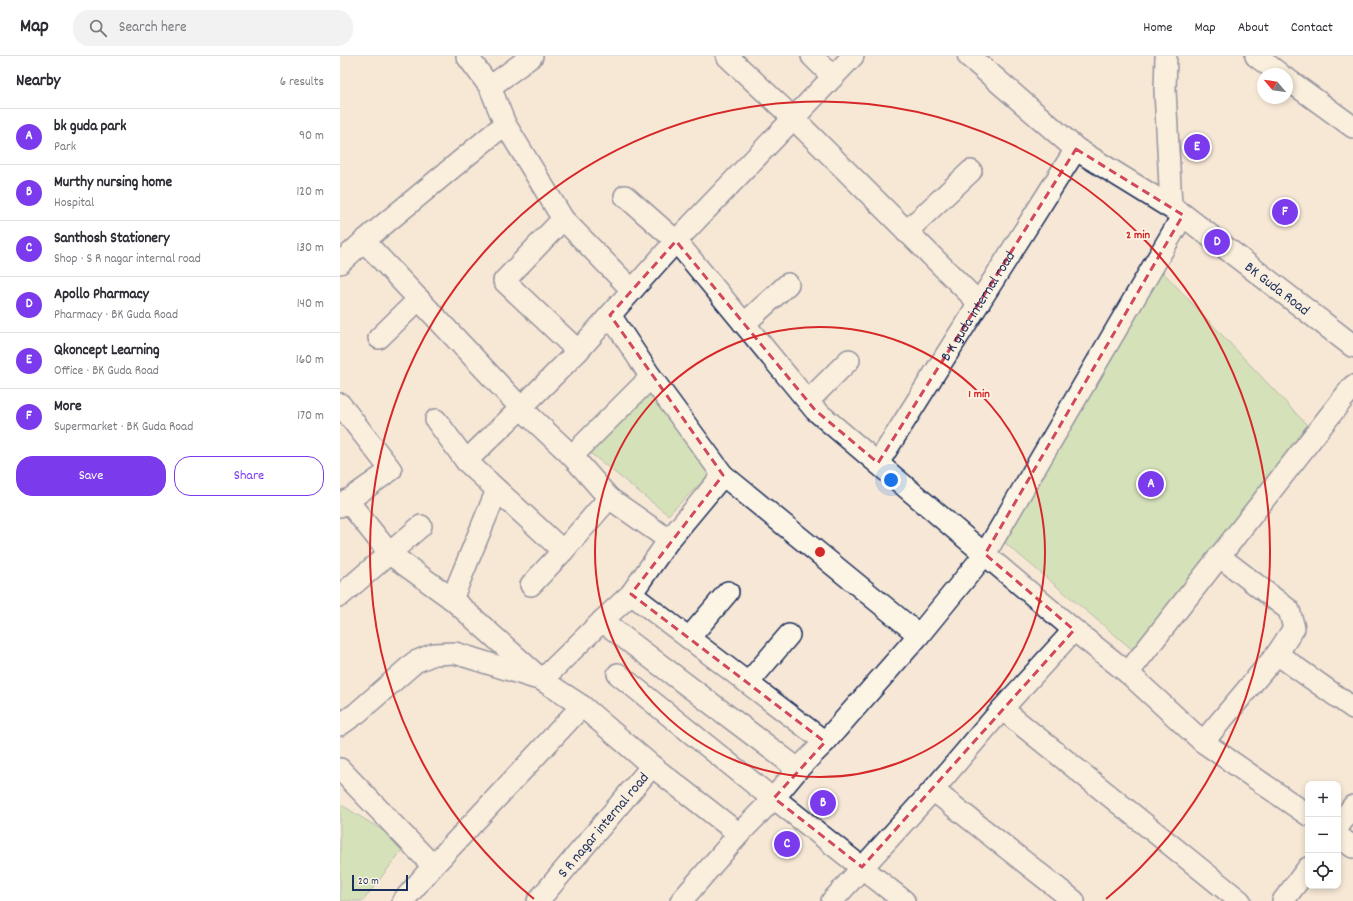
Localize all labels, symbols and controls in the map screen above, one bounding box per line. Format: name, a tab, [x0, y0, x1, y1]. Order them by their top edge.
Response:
search box	[73, 10, 353, 46]
text: Map	[20, 14, 49, 41]
icon: search	[87, 17, 109, 39]
text: Search here	[119, 17, 187, 39]
text: Home	[1143, 18, 1172, 38]
text: Map	[1194, 18, 1216, 38]
text: About	[1238, 18, 1269, 38]
text: Contact	[1291, 18, 1333, 38]
north arrow	[1257, 68, 1293, 104]
text: Nearby	[16, 70, 60, 94]
text: 6 results	[280, 73, 324, 92]
text: bk guda park	[54, 116, 126, 138]
text: A	[25, 127, 33, 146]
text: 90 m	[299, 127, 324, 146]
pin: E	[1184, 132, 1210, 162]
text: Park	[54, 138, 76, 157]
text: Murthy nursing home	[54, 172, 172, 194]
text: B	[26, 183, 32, 202]
text: 120 m	[296, 183, 324, 202]
text: Hospital	[54, 194, 94, 213]
pin: F	[1272, 197, 1298, 227]
text: 2 min	[1126, 227, 1150, 244]
pin: D	[1204, 227, 1230, 257]
text: Santhosh Stationery	[54, 228, 170, 250]
text: C	[26, 239, 32, 258]
text: 130 m	[296, 239, 324, 258]
street label: B K guda internal road	[936, 247, 1022, 366]
text: Shop · S R nagar internal road	[54, 250, 201, 269]
street label: BK Guda Road	[1239, 257, 1314, 322]
text: Apollo Pharmacy	[54, 284, 149, 306]
text: D	[26, 295, 32, 314]
text: 140 m	[297, 295, 324, 314]
text: Pharmacy · BK Guda Road	[54, 306, 178, 325]
text: Qkoncept Learning	[54, 340, 160, 362]
text: E	[26, 351, 32, 370]
text: 160 m	[296, 351, 324, 370]
text: Office · BK Guda Road	[54, 362, 159, 381]
text: 1 min	[968, 386, 990, 403]
text: More	[54, 396, 82, 418]
text: F	[26, 407, 32, 426]
text: 170 m	[297, 407, 324, 426]
text: Supermarket · BK Guda Road	[54, 418, 193, 437]
button: Save	[16, 456, 166, 496]
button: Share	[174, 456, 324, 496]
pin: A	[1138, 469, 1164, 499]
your location	[881, 470, 901, 490]
centre of rings	[813, 545, 827, 559]
street label: S R nagar internal road	[553, 768, 655, 883]
map controls	[1305, 781, 1341, 889]
button: +	[1305, 781, 1341, 817]
pin: B	[810, 788, 836, 818]
button: −	[1305, 817, 1341, 853]
pin: C	[774, 829, 800, 859]
button: locate	[1305, 853, 1341, 889]
scale bar	[352, 873, 408, 892]
text: 20 m	[358, 874, 379, 890]

